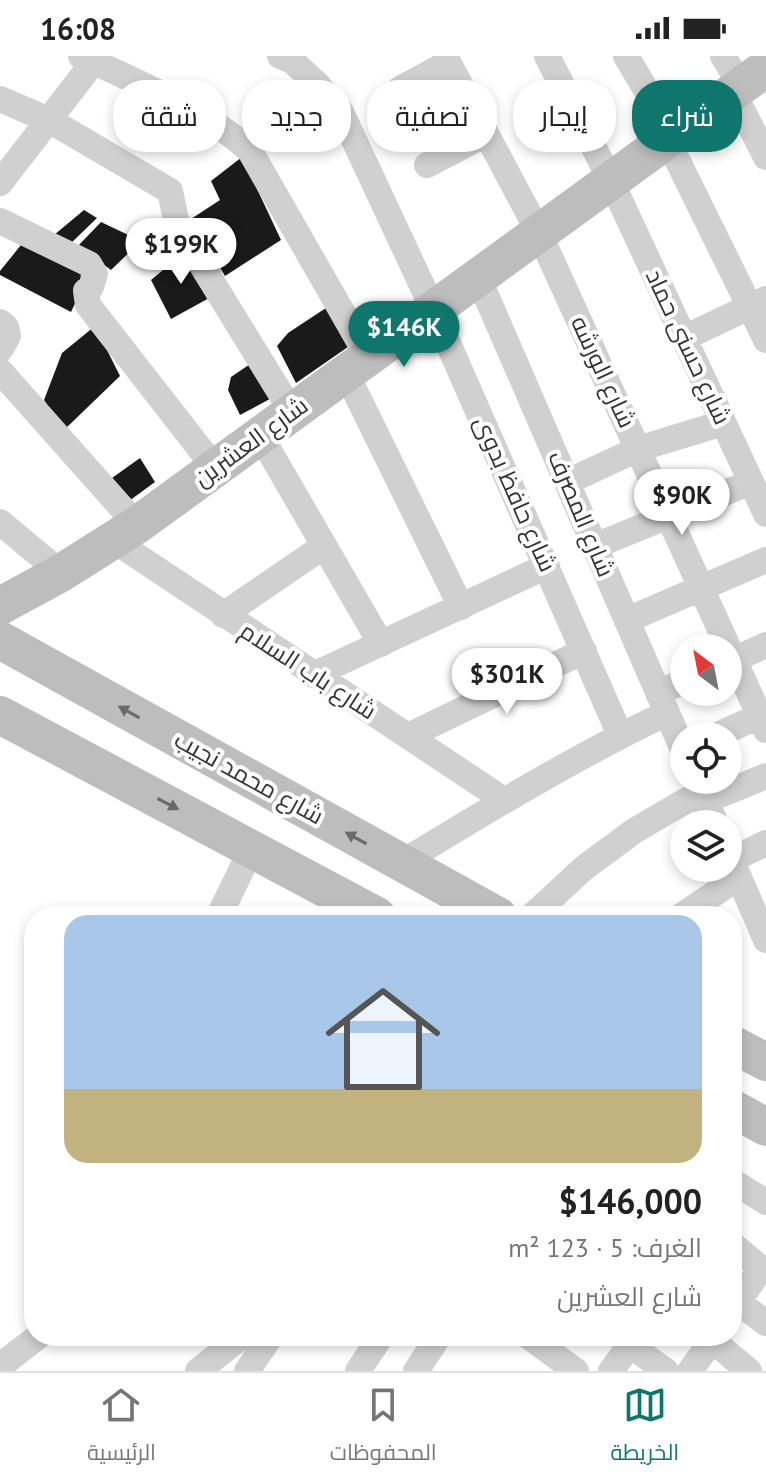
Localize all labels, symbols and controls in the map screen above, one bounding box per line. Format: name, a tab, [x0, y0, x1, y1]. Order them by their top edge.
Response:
text: 16:08	[40, 9, 116, 48]
chip: شقة	[113, 80, 226, 152]
chip: جديد	[242, 80, 351, 152]
chip: تصفية	[367, 80, 497, 152]
chip: إيجار	[513, 80, 616, 152]
chip: شراء	[632, 80, 742, 152]
pin: $199K	[125, 218, 237, 286]
text: $199K	[143, 227, 219, 260]
street label: شارع حسنى حماد	[638, 264, 738, 430]
pin: $146K	[348, 301, 460, 369]
text: $146K	[366, 310, 442, 343]
street label: شارع الورشه	[563, 311, 643, 433]
street label: شارع العشرين	[187, 390, 315, 494]
street label: شارع حافظ بدوى	[466, 411, 564, 577]
street label: شارع المصرف	[540, 446, 622, 582]
pin: $90K	[635, 469, 729, 537]
text: $90K	[652, 478, 712, 511]
street label: شارع باب السلام	[234, 615, 382, 727]
north arrow	[670, 634, 742, 706]
map controls	[670, 634, 742, 882]
pin: $301K	[451, 648, 563, 716]
text: $301K	[469, 657, 545, 690]
one-way arrow	[118, 705, 140, 719]
button: locate	[670, 722, 742, 794]
street label: شارع محمد نجيب	[169, 724, 329, 832]
one-way arrow	[157, 796, 179, 810]
button: layers	[670, 810, 742, 882]
one-way arrow	[345, 831, 367, 845]
icon: home	[311, 967, 455, 1111]
text: $146,000	[558, 1179, 702, 1223]
text: الغرف: 5 · 123 m²	[508, 1231, 702, 1264]
text: شارع العشرين	[557, 1280, 702, 1313]
tab: الرئيسية	[87, 1383, 156, 1473]
tab: المحفوظات	[330, 1383, 437, 1473]
tab: الخريطة	[610, 1383, 679, 1473]

